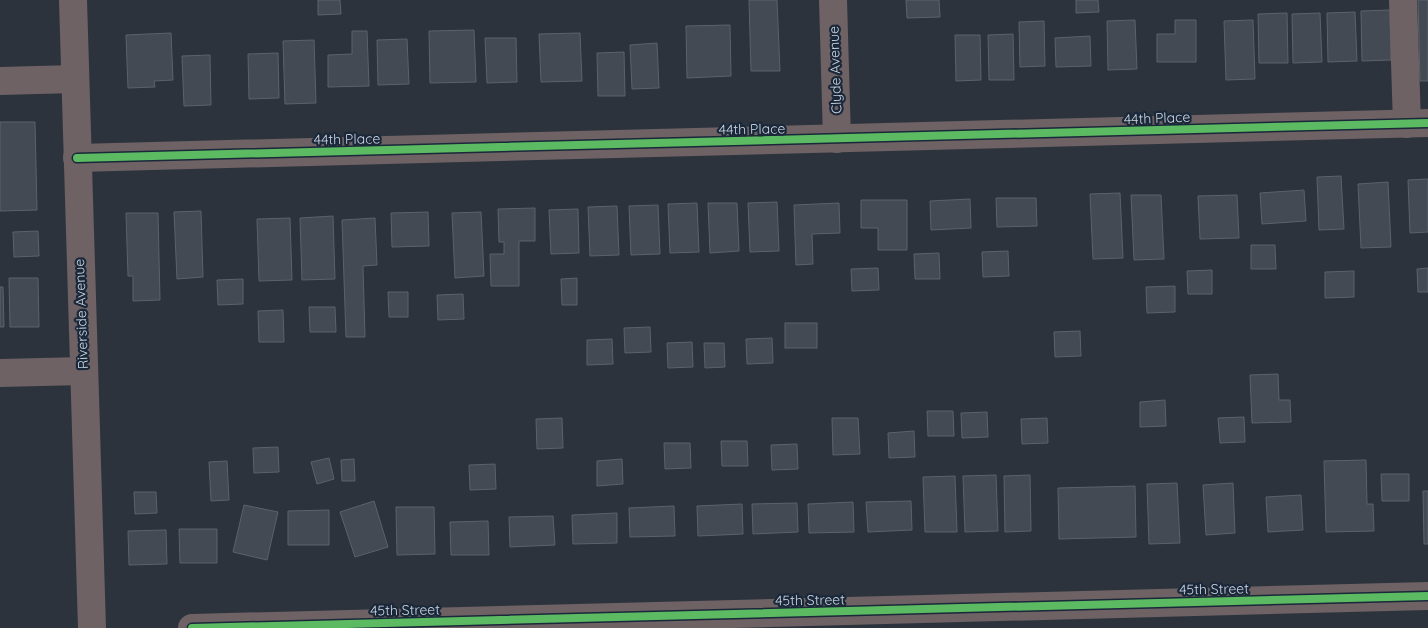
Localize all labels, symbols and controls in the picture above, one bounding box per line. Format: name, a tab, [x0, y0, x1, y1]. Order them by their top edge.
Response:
street label: Clyde Avenue	[824, 26, 846, 114]
street label: 44th Place	[1123, 108, 1191, 128]
street label: 44th Place	[719, 119, 785, 139]
street label: 44th Place	[314, 129, 380, 149]
street label: Riverside Avenue	[70, 258, 92, 370]
street label: 45th Street	[1179, 579, 1249, 599]
street label: 45th Street	[775, 590, 845, 610]
street label: 45th Street	[370, 600, 440, 620]

